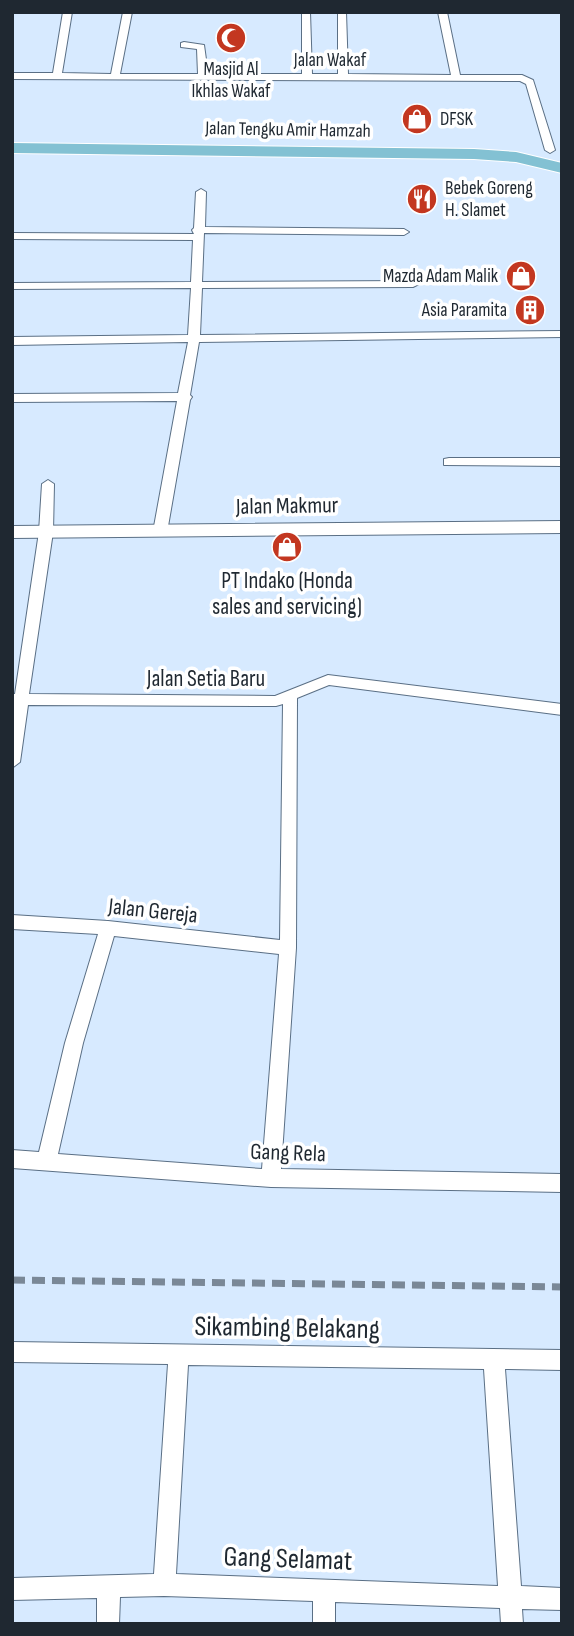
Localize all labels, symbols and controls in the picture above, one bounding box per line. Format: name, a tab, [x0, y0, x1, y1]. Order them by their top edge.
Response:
mosque icon: Masjid Al Ikhlas Wakaf	[214, 21, 248, 55]
street label: Jalan Wakaf	[293, 49, 367, 72]
place label: Masjid Al Ikhlas Wakaf	[191, 58, 271, 103]
shop icon: DFSK	[400, 102, 434, 136]
place label: DFSK	[440, 108, 474, 131]
street label: Jalan Tengku Amir Hamzah	[204, 117, 371, 143]
place label: Bebek Goreng H. Slamet	[445, 177, 533, 222]
restaurant icon: Bebek Goreng H. Slamet	[405, 182, 439, 216]
shop icon: Mazda Adam Malik	[504, 259, 538, 293]
place label: Mazda Adam Malik	[383, 265, 499, 288]
building icon: Asia Paramita	[513, 293, 547, 327]
place label: Asia Paramita	[421, 299, 507, 322]
street label: Jalan Makmur	[235, 491, 339, 521]
shop icon: PT Indako (Honda sales and servicing)	[270, 530, 304, 564]
place label: PT Indako (Honda sales and servicing)	[212, 567, 362, 621]
street label: Jalan Setia Baru	[146, 665, 265, 693]
street label: Jalan Gereja	[106, 892, 199, 930]
street label: Gang Rela	[250, 1138, 326, 1168]
street label: Sikambing Belakang	[194, 1310, 380, 1346]
street label: Gang Selamat	[223, 1540, 353, 1578]

